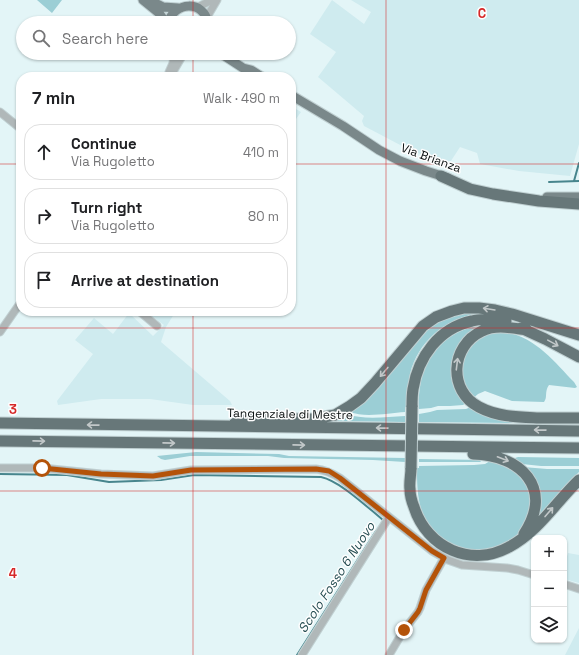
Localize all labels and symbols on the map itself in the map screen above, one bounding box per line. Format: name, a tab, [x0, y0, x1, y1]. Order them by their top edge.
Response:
text: C	[478, 5, 486, 22]
street label: Via Brianza	[399, 140, 463, 176]
one-way arrow	[483, 305, 496, 313]
one-way arrow	[547, 340, 559, 347]
one-way arrow	[453, 358, 461, 371]
one-way arrow	[380, 366, 389, 377]
text: 3	[9, 401, 17, 418]
street label: Tangenziale di Mestre	[227, 405, 353, 423]
one-way arrow	[87, 421, 100, 428]
one-way arrow	[376, 424, 389, 432]
one-way arrow	[534, 427, 547, 434]
one-way arrow	[32, 438, 45, 445]
one-way arrow	[162, 439, 175, 447]
one-way arrow	[292, 441, 305, 449]
one-way arrow	[497, 456, 509, 464]
route start	[33, 459, 51, 477]
one-way arrow	[544, 508, 553, 518]
water label: Scolo Fosso 6 Nuovo	[294, 518, 379, 636]
text: 4	[9, 565, 17, 582]
route end	[395, 621, 413, 639]

